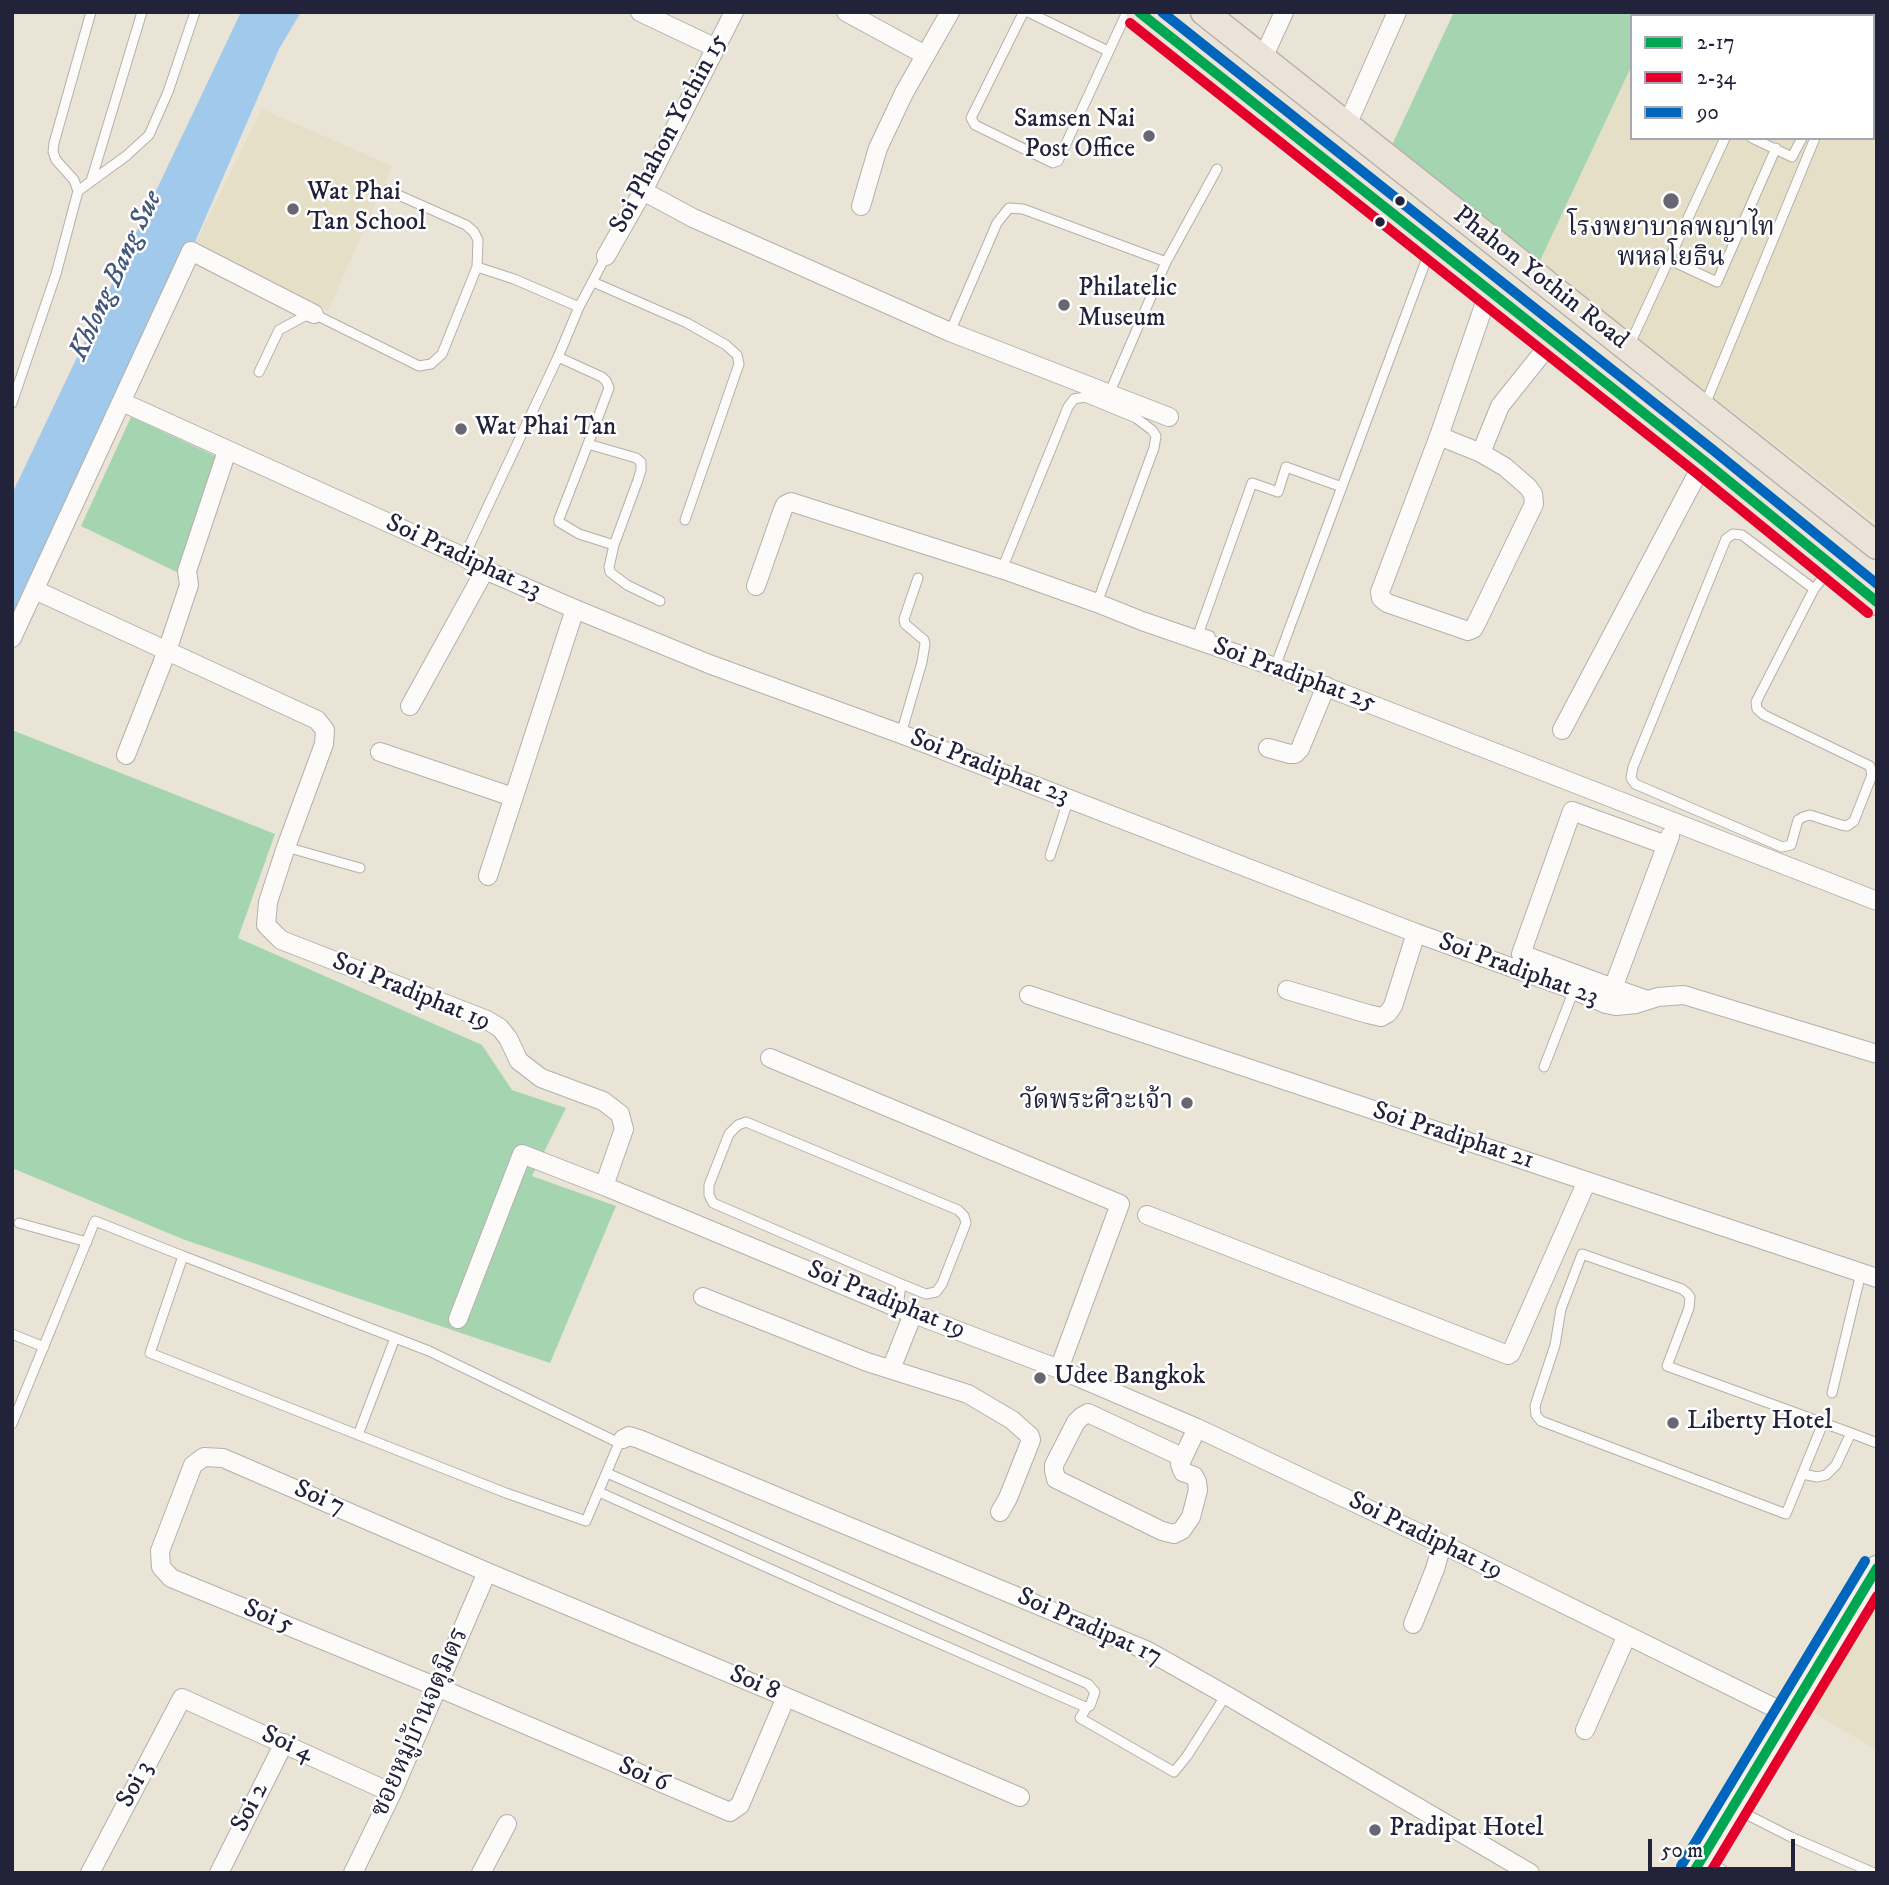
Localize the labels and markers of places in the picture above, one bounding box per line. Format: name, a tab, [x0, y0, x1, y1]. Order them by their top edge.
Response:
place label: Samsen Nai Post Office	[1014, 105, 1135, 166]
marker: Samsen Nai Post Office	[1141, 128, 1157, 144]
place label: Wat Phai Tan School	[307, 178, 426, 240]
marker: โรงพยาบาลพญาไท พหลโยธิน	[1661, 191, 1681, 211]
unlabelled marker	[1393, 194, 1407, 208]
marker: Wat Phai Tan School	[285, 201, 301, 217]
place label: โรงพยาบาลพญาไท พหลโยธิน	[1567, 214, 1775, 276]
unlabelled marker	[1373, 215, 1387, 229]
place label: Philatelic Museum	[1078, 274, 1177, 336]
marker: Philatelic Museum	[1056, 297, 1072, 313]
place label: Wat Phai Tan	[475, 413, 616, 445]
marker: Wat Phai Tan	[453, 421, 469, 437]
place label: วัดพระศิวะเจ้า	[1019, 1087, 1173, 1119]
marker: วัดพระศิวะเจ้า	[1179, 1095, 1195, 1111]
place label: Udee Bangkok	[1054, 1362, 1205, 1394]
marker: Udee Bangkok	[1032, 1370, 1048, 1386]
place label: Liberty Hotel	[1687, 1407, 1832, 1439]
marker: Liberty Hotel	[1665, 1415, 1681, 1431]
place label: Pradipat Hotel	[1389, 1814, 1543, 1846]
marker: Pradipat Hotel	[1367, 1822, 1383, 1838]

